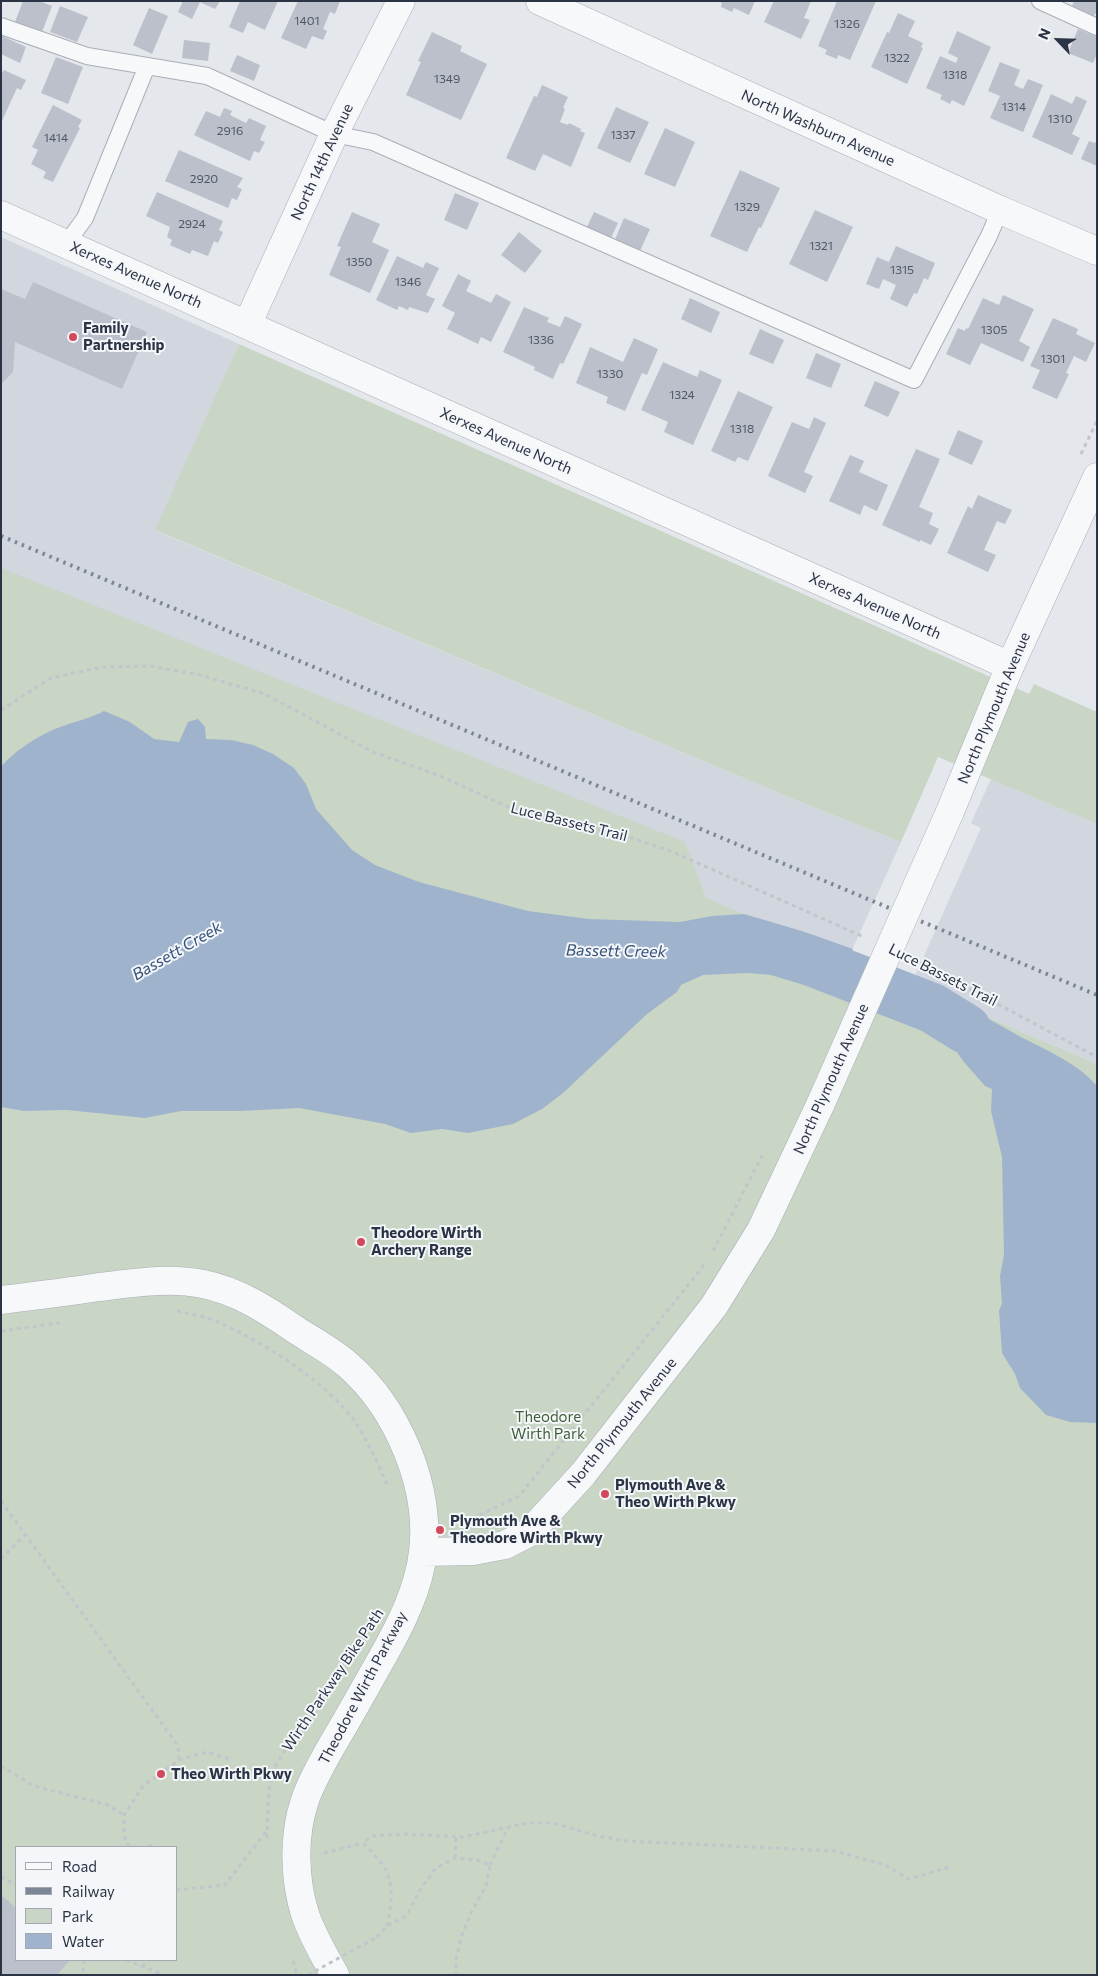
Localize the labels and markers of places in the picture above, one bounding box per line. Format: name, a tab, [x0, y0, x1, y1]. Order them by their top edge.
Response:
place label: Family Partnership	[83, 319, 164, 354]
marker: Family Partnership	[67, 331, 79, 343]
place label: Theodore Wirth Archery Range	[371, 1224, 482, 1259]
marker: Theodore Wirth Archery Range	[355, 1236, 367, 1248]
place label: Plymouth Ave & Theo Wirth Pkwy	[615, 1476, 736, 1511]
marker: Plymouth Ave & Theo Wirth Pkwy	[599, 1488, 611, 1500]
place label: Plymouth Ave & Theodore Wirth Pkwy	[450, 1512, 603, 1547]
marker: Plymouth Ave & Theodore Wirth Pkwy	[434, 1524, 446, 1536]
place label: Theo Wirth Pkwy	[171, 1765, 292, 1783]
marker: Theo Wirth Pkwy	[155, 1768, 167, 1780]

